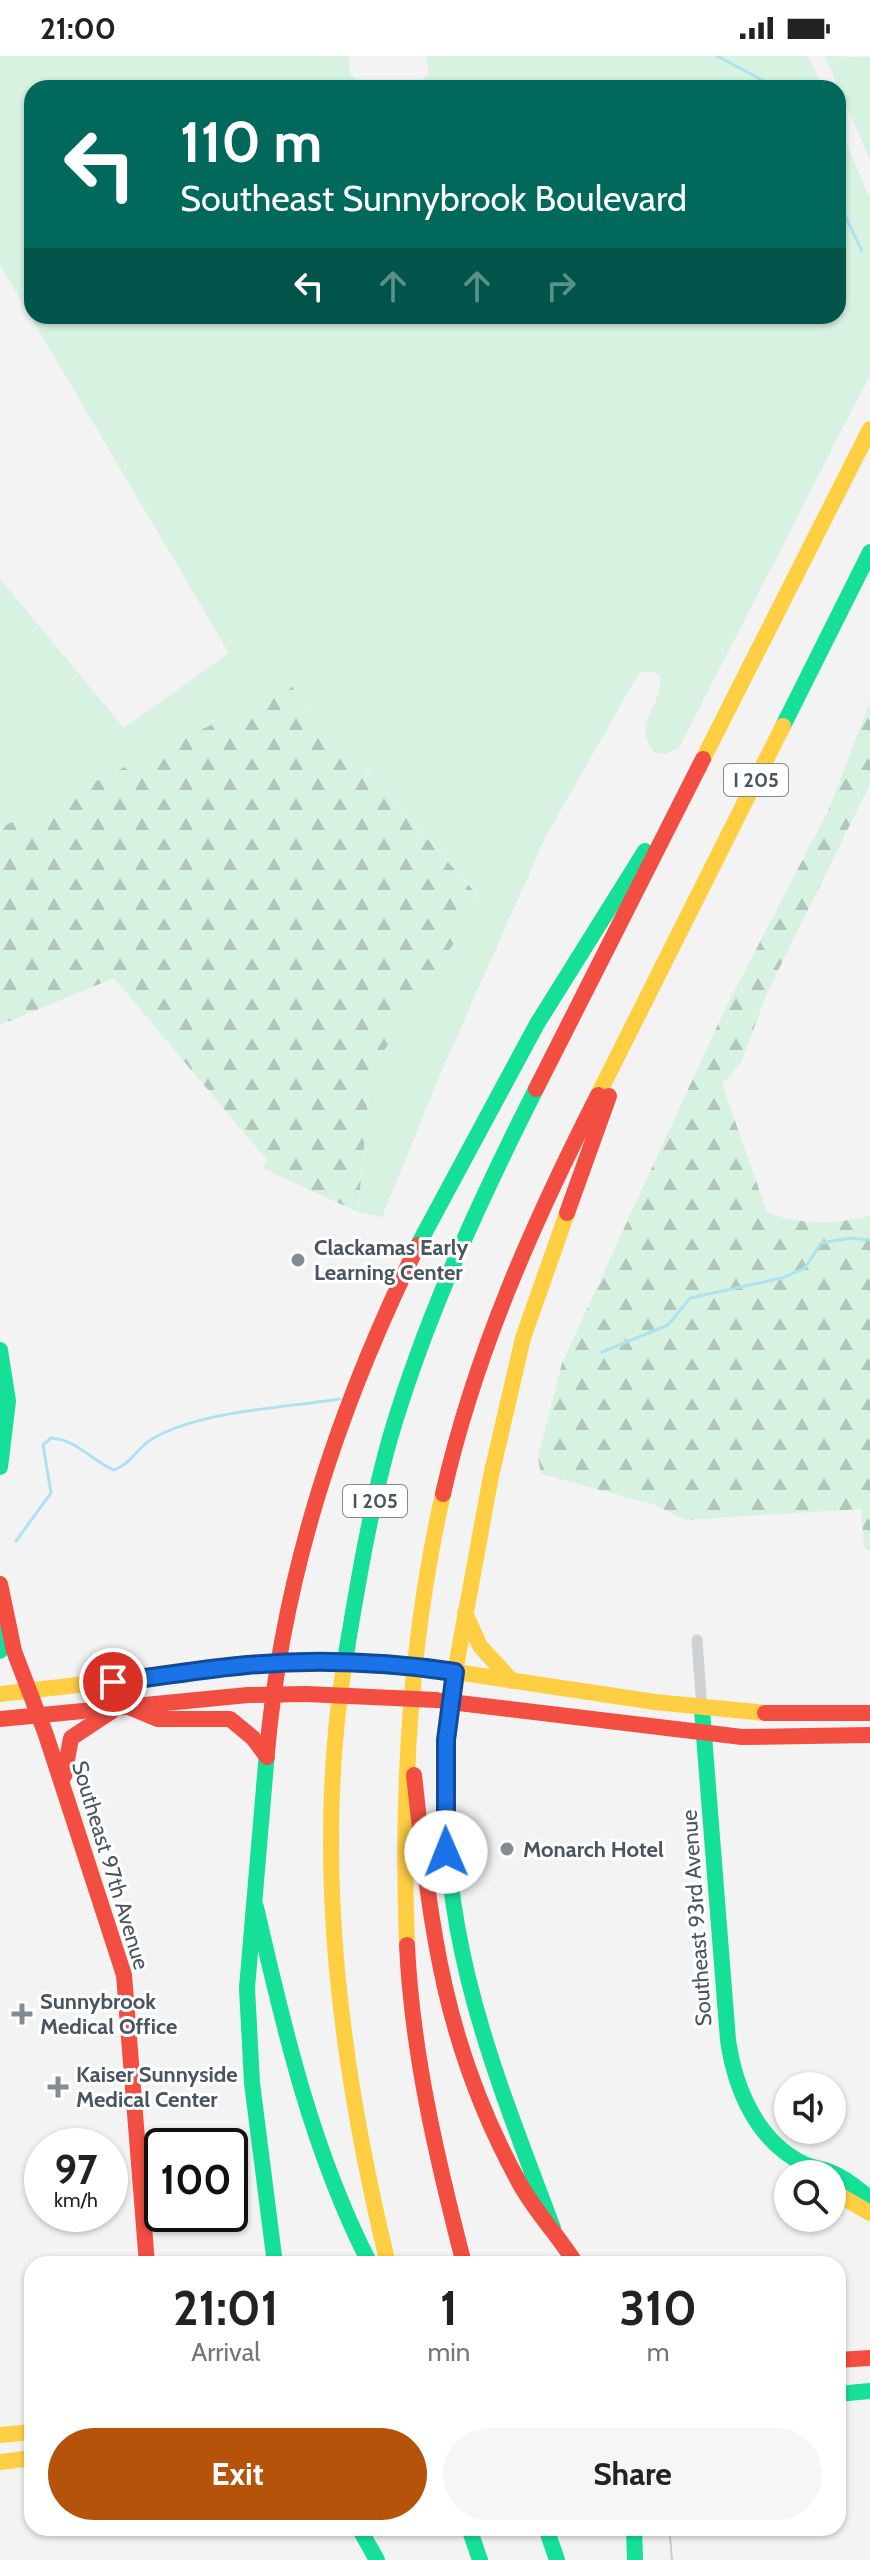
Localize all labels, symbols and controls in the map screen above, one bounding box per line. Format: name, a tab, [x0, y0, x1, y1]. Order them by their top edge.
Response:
text: 21:00	[40, 10, 116, 47]
text: 110 m	[180, 108, 322, 176]
icon: left	[48, 112, 152, 216]
text: Southeast Sunnybrook Boulevard	[180, 176, 687, 220]
icon: left	[287, 264, 331, 308]
icon: ahead	[371, 264, 415, 308]
icon: ahead	[455, 264, 499, 308]
icon: right	[539, 264, 583, 308]
road number: I 205	[724, 764, 788, 796]
place label: Clackamas Early Learning Center	[314, 1234, 468, 1286]
marker: Clackamas Early Learning Center	[289, 1251, 307, 1269]
road number: I 205	[343, 1485, 407, 1517]
pin	[79, 1648, 147, 1716]
icon: arrive	[91, 1660, 135, 1704]
street label: Southeast 97th Avenue	[66, 1758, 155, 1973]
street label: Southeast 93rd Avenue	[675, 1809, 718, 2027]
position arrow	[404, 1810, 488, 1894]
place label: Monarch Hotel	[523, 1836, 664, 1863]
marker: Monarch Hotel	[498, 1840, 516, 1858]
place label: Sunnybrook Medical Office	[40, 1988, 177, 2040]
marker: Sunnybrook Medical Office	[11, 2003, 33, 2025]
place label: Kaiser Sunnyside Medical Center	[76, 2061, 238, 2113]
map controls	[774, 2072, 846, 2232]
button: sound	[774, 2072, 846, 2144]
marker: Kaiser Sunnyside Medical Center	[47, 2076, 69, 2098]
speed limit sign: 100	[144, 2128, 248, 2232]
text: 97	[55, 2145, 97, 2194]
button: search	[774, 2160, 846, 2232]
text: km/h	[54, 2188, 98, 2212]
text: 21:01	[173, 2279, 278, 2337]
text: 1	[440, 2279, 458, 2337]
text: 310	[619, 2279, 697, 2337]
text: Arrival	[191, 2336, 260, 2368]
text: min	[428, 2336, 470, 2368]
text: m	[647, 2336, 670, 2368]
button: Exit	[48, 2428, 427, 2520]
button: Share	[443, 2428, 822, 2520]

